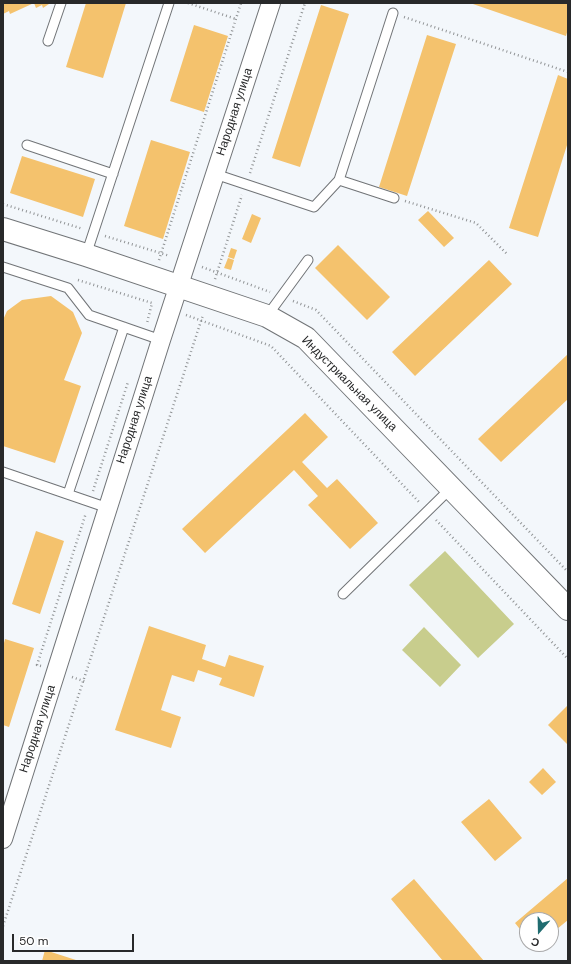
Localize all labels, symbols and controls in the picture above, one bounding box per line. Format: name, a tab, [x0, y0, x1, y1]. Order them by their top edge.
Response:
street label: Народная улица	[214, 66, 256, 158]
street label: Индустриальная улица	[298, 333, 400, 435]
street label: Народная улица	[114, 374, 156, 466]
street label: Народная улица	[17, 683, 59, 775]
north arrow	[519, 912, 559, 952]
scale bar	[14, 926, 136, 952]
text: 50 m	[19, 933, 48, 949]
text: С	[529, 934, 541, 950]

